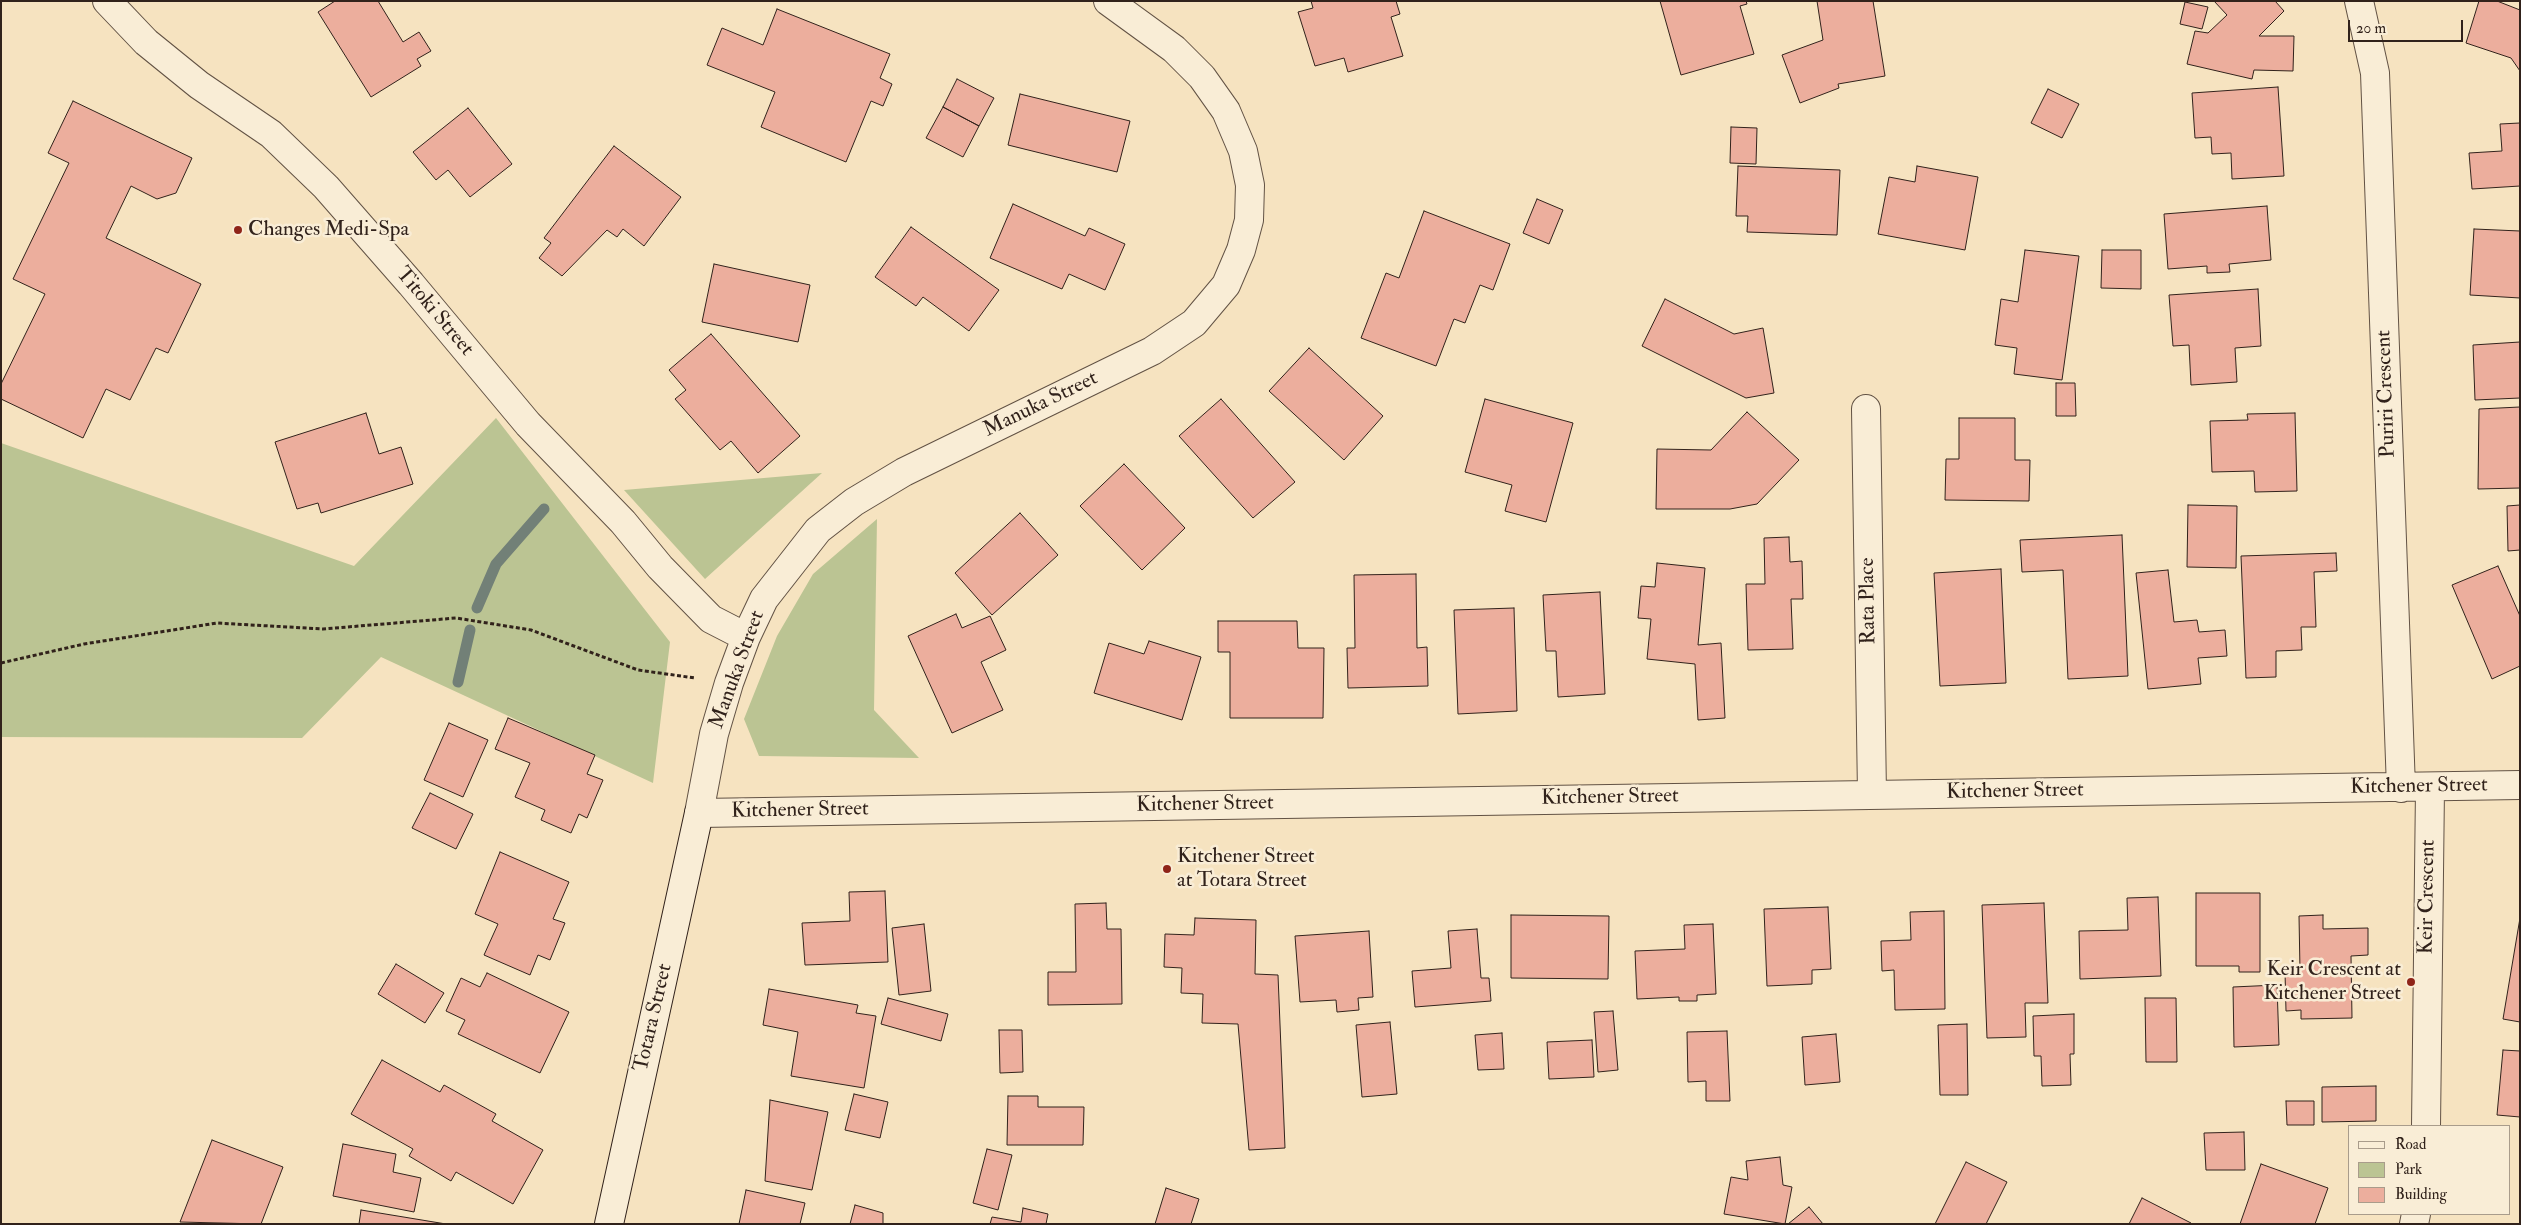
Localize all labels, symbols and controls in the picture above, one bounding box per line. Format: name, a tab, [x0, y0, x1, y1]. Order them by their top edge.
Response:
scale bar	[2351, 10, 2466, 42]
text: 20 m	[2356, 19, 2386, 38]
place label: Changes Medi-Spa	[248, 217, 409, 243]
marker: Changes Medi-Spa	[232, 224, 244, 236]
street label: Titoki Street	[390, 262, 478, 362]
street label: Puriri Crescent	[2372, 330, 2402, 458]
street label: Manuka Street	[980, 367, 1102, 443]
street label: Rata Place	[1856, 557, 1882, 645]
street label: Manuka Street	[705, 607, 771, 733]
street label: Kitchener Street	[2350, 773, 2488, 801]
street label: Kitchener Street	[1946, 778, 2084, 806]
street label: Kitchener Street	[1541, 784, 1679, 812]
street label: Kitchener Street	[1136, 791, 1274, 819]
street label: Kitchener Street	[731, 797, 869, 825]
street label: Keir Crescent	[2414, 839, 2442, 955]
place label: Kitchener Street at Totara Street	[1177, 844, 1315, 894]
marker: Kitchener Street at Totara Street	[1161, 863, 1173, 875]
place label: Keir Crescent at Kitchener Street	[2263, 957, 2401, 1007]
street label: Totara Street	[629, 962, 679, 1074]
marker: Keir Crescent at Kitchener Street	[2405, 976, 2417, 988]
legend	[2348, 1125, 2511, 1215]
text: Road	[2395, 1135, 2426, 1154]
text: Park	[2395, 1160, 2422, 1179]
text: Building	[2395, 1185, 2447, 1204]

